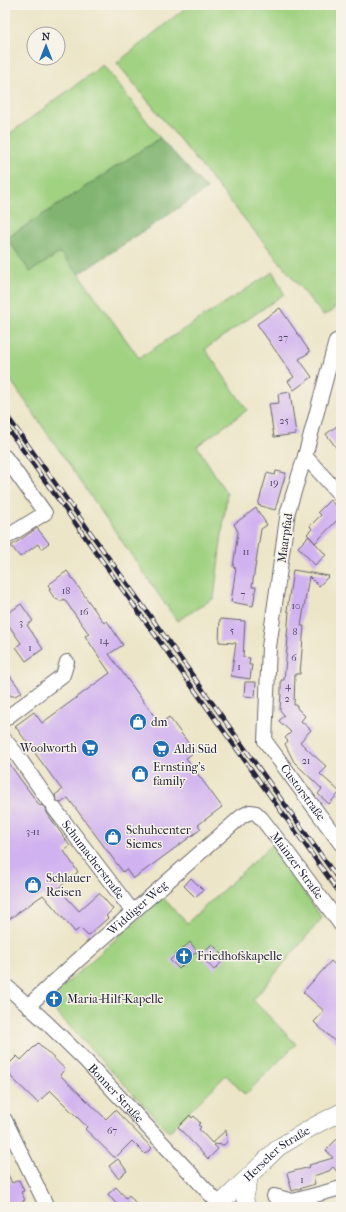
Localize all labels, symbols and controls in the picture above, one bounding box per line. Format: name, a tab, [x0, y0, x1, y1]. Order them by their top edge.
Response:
north arrow	[26, 26, 66, 66]
text: N	[42, 30, 51, 43]
house number: 27	[278, 332, 288, 344]
house number: 25	[279, 415, 289, 427]
house number: 19	[270, 477, 278, 489]
street label: Maarpfad	[275, 512, 295, 564]
house number: 11	[242, 546, 250, 558]
house number: 18	[62, 585, 70, 597]
house number: 7	[241, 589, 246, 601]
house number: 10	[291, 600, 301, 612]
house number: 16	[80, 606, 89, 618]
house number: 3	[19, 617, 23, 629]
house number: 5	[230, 625, 234, 637]
house number: 8	[292, 626, 298, 638]
house number: 14	[99, 635, 110, 647]
house number: 1	[28, 642, 32, 654]
house number: 6	[291, 652, 297, 664]
house number: 1	[237, 661, 241, 673]
house number: 4	[285, 680, 292, 692]
house number: 2	[284, 693, 290, 705]
shop icon: dm	[128, 712, 148, 732]
place label: dm	[151, 715, 168, 729]
supermarket icon: Woolworth	[80, 738, 100, 758]
supermarket icon: Aldi Süd	[151, 739, 171, 759]
place label: Woolworth	[19, 741, 77, 755]
place label: Aldi Süd	[173, 742, 218, 756]
house number: 21	[302, 755, 310, 767]
place label: Ernsting's family	[153, 760, 206, 788]
street label: Custorstraße	[278, 761, 328, 823]
shop icon: Ernsting's family	[130, 764, 150, 784]
street label: Schumacherstraße	[59, 818, 128, 902]
place label: Schuhcenter Siemes	[126, 823, 192, 851]
house number: 3-11	[26, 826, 40, 838]
shop icon: Schuhcenter Siemes	[103, 827, 123, 847]
street label: Mainzer Straße	[268, 829, 326, 902]
place label: Schlauer Reisen	[46, 871, 92, 899]
shop icon: Schlauer Reisen	[23, 875, 43, 895]
street label: Widdiger Weg	[104, 877, 171, 939]
church icon: Friedhofskapelle	[174, 946, 194, 966]
place label: Friedhofskapelle	[197, 949, 282, 963]
church icon: Maria-Hilf-Kapelle	[44, 989, 64, 1009]
place label: Maria-Hilf-Kapelle	[67, 992, 164, 1006]
street label: Bonner Straße	[85, 1061, 147, 1125]
street label: Herseler Straße	[241, 1123, 312, 1184]
house number: 67	[107, 1125, 117, 1137]
house number: 1	[300, 1174, 304, 1186]

